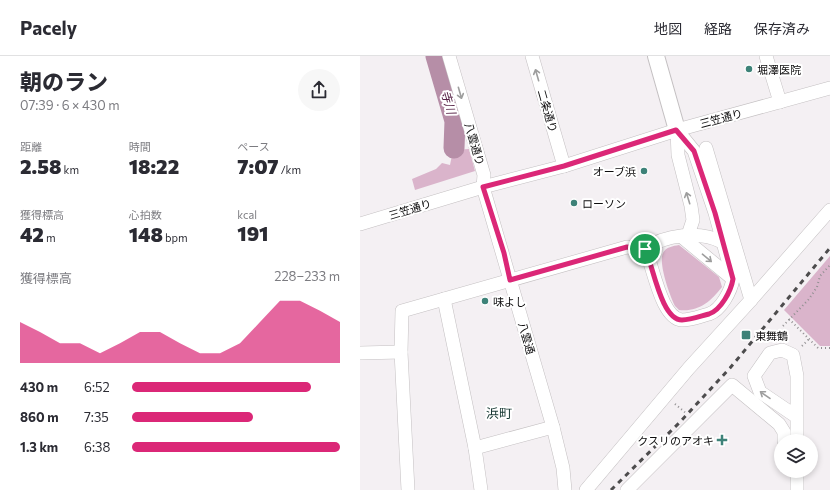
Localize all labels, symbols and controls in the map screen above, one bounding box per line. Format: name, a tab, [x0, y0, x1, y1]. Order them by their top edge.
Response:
text: Pacely	[20, 16, 77, 39]
text: 地図	[654, 20, 682, 37]
text: 経路	[704, 20, 732, 37]
text: 保存済み	[754, 20, 810, 37]
place label: 堀澤医院	[757, 63, 801, 76]
marker: 堀澤医院	[744, 64, 754, 74]
text: 朝のラン	[20, 68, 108, 95]
one-way arrow	[533, 68, 540, 81]
button: share	[298, 69, 340, 111]
one-way arrow	[457, 87, 464, 100]
street label: 二条通り	[536, 88, 560, 134]
water label: 寺川	[439, 89, 460, 117]
text: 07:39 · 6 × 430 m	[20, 97, 119, 113]
street label: 三笠通り	[698, 106, 744, 130]
street label: 八雲通り	[463, 121, 487, 167]
text: 距離	[20, 140, 42, 153]
text: 時間	[129, 140, 151, 153]
text: ペース	[237, 140, 270, 153]
text: 2.58	[20, 154, 61, 178]
text: 18:22	[129, 154, 179, 178]
text: 7:07	[237, 154, 279, 178]
text: km	[61, 163, 79, 176]
text: /km	[279, 163, 301, 176]
place label: オーブ浜	[593, 165, 636, 178]
marker: オーブ浜	[639, 166, 649, 176]
one-way arrow	[684, 191, 691, 204]
street label: 三笠通り	[387, 196, 433, 222]
place label: ローソン	[582, 197, 626, 210]
marker: ローソン	[569, 198, 579, 208]
text: 獲得標高	[20, 208, 64, 221]
text: 心拍数	[129, 208, 162, 221]
text: kcal	[237, 208, 257, 221]
text: 191	[237, 221, 268, 245]
text: 42	[20, 222, 44, 246]
text: 148	[129, 222, 163, 246]
text: m	[44, 231, 56, 244]
text: bpm	[163, 231, 188, 244]
pin	[628, 232, 662, 266]
icon: arrive	[634, 238, 656, 260]
one-way arrow	[702, 254, 713, 263]
text: 228–233 m	[274, 268, 340, 284]
text: 獲得標高	[20, 270, 72, 286]
place label: 味よし	[493, 295, 526, 308]
marker: 味よし	[480, 296, 490, 306]
street label: 八雲通	[516, 320, 538, 356]
marker: 東舞鶴	[740, 329, 752, 341]
place label: 東舞鶴	[755, 329, 788, 342]
text: 430 m	[20, 379, 58, 395]
text: 6:52	[84, 379, 110, 395]
one-way arrow	[760, 391, 771, 399]
district label: 浜町	[486, 405, 512, 421]
text: 860 m	[20, 409, 59, 425]
text: 7:35	[84, 409, 109, 425]
place label: クスリのアオキ	[637, 434, 714, 447]
map controls	[774, 434, 818, 478]
button: layers	[774, 434, 818, 478]
marker: クスリのアオキ	[717, 435, 727, 445]
text: 1.3 km	[20, 439, 58, 455]
text: 6:38	[84, 439, 110, 455]

